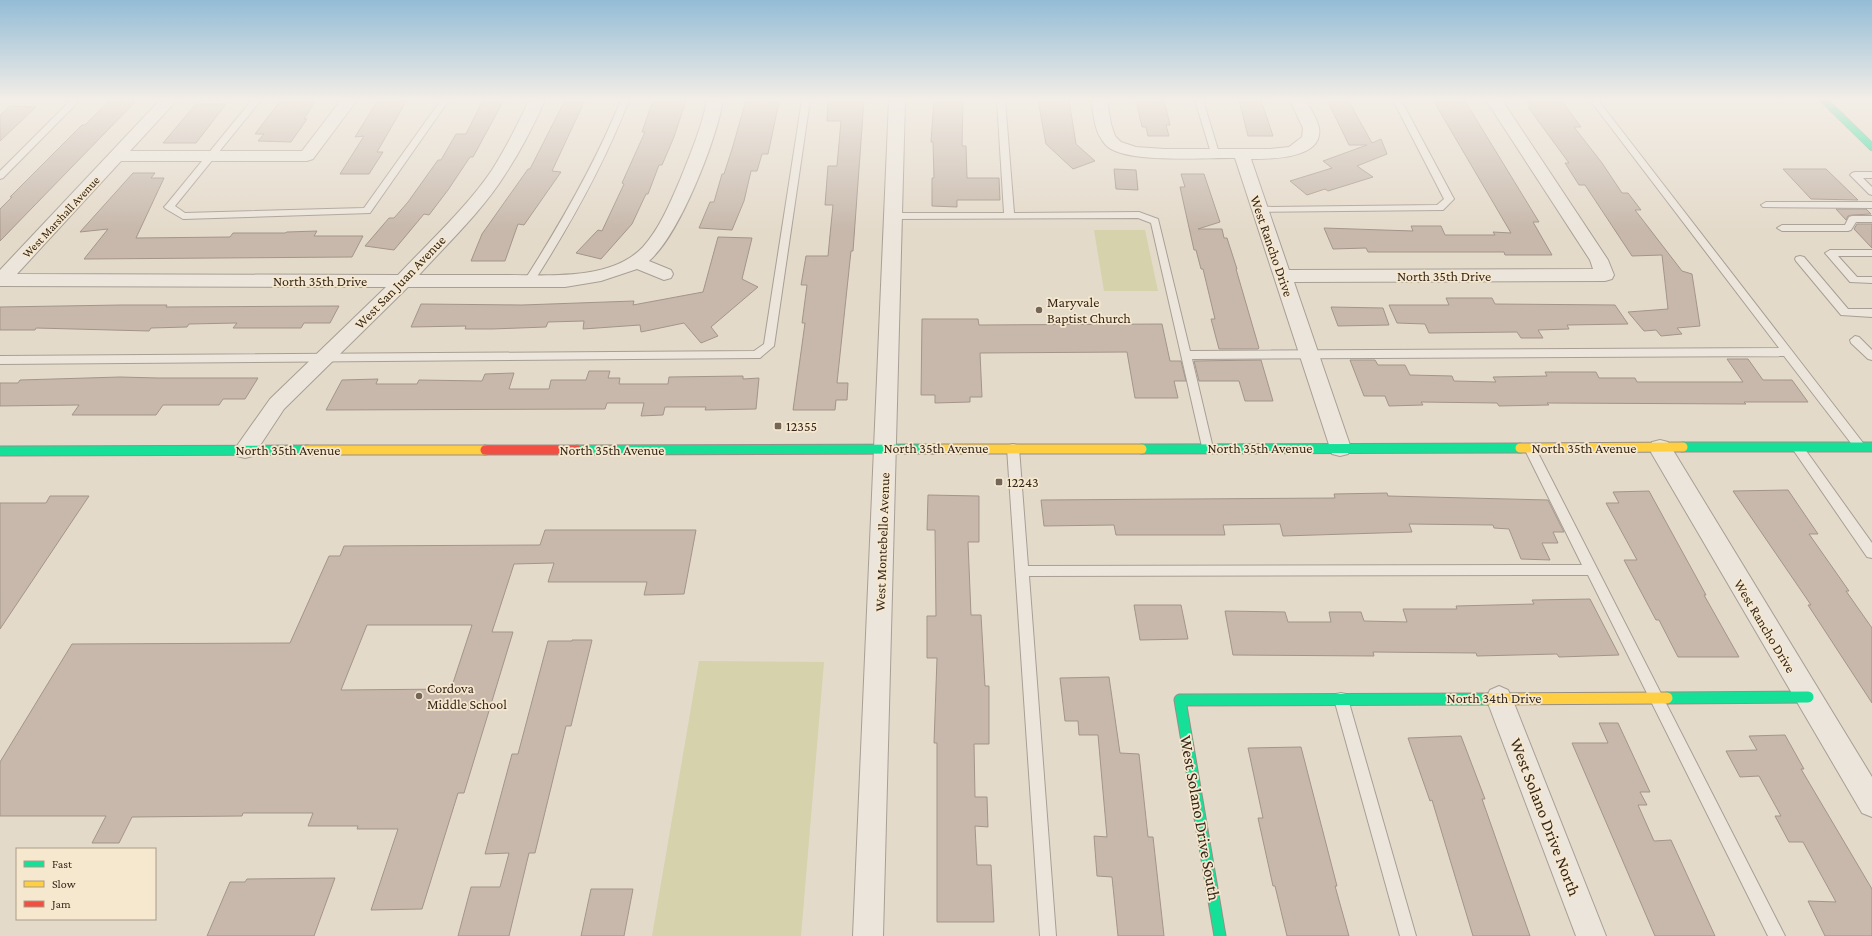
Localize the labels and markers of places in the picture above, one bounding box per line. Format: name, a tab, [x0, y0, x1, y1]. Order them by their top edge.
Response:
place label: Maryvale Baptist Church	[1047, 294, 1131, 326]
marker: Maryvale Baptist Church	[1034, 305, 1044, 315]
place label: 12355	[786, 418, 817, 434]
marker: 12355	[773, 421, 783, 431]
place label: 12243	[1007, 474, 1039, 490]
marker: 12243	[994, 477, 1004, 487]
place label: Cordova Middle School	[427, 680, 507, 712]
marker: Cordova Middle School	[414, 691, 424, 701]

